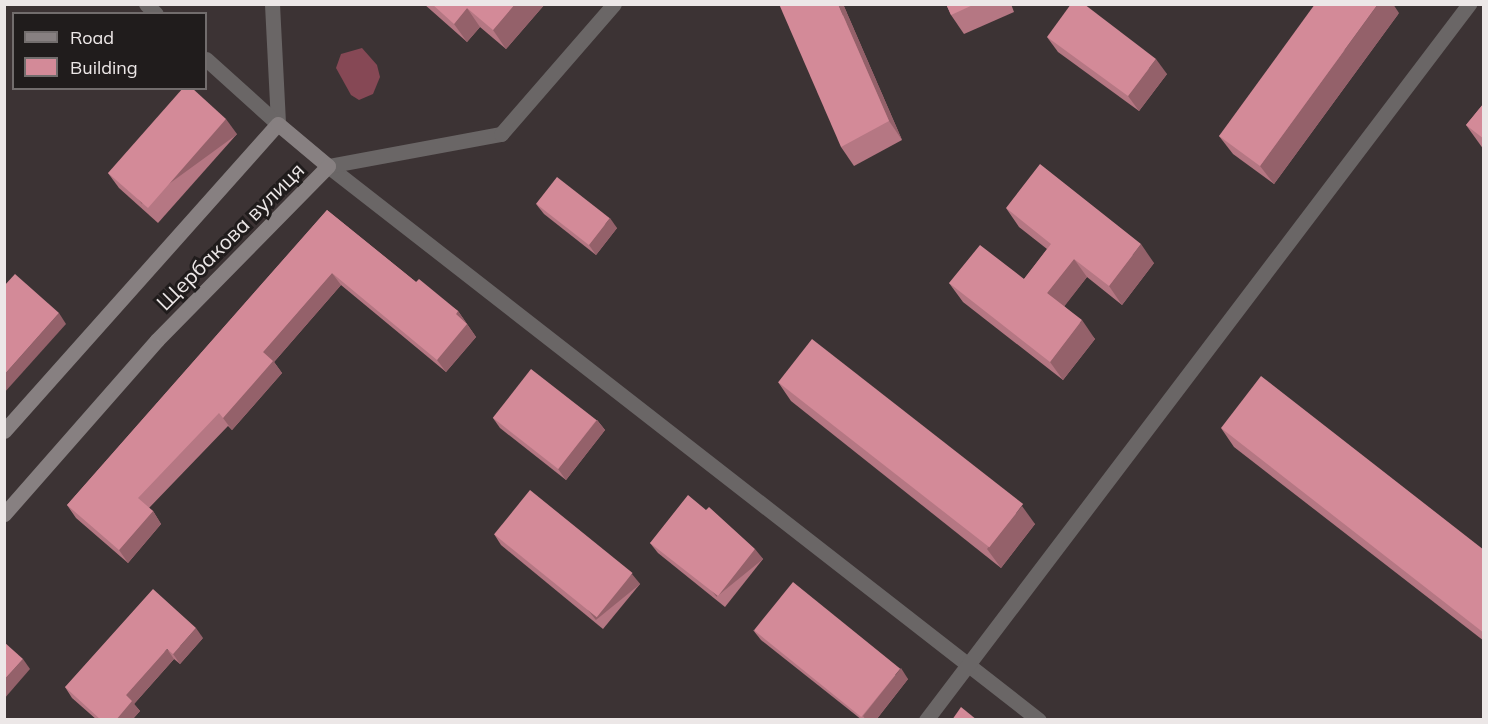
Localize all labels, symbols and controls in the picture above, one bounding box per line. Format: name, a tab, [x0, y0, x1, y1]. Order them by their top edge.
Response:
legend	[12, 12, 207, 90]
text: Road	[70, 26, 114, 49]
text: Building	[70, 56, 138, 79]
street label: Щербакова вулиця	[151, 157, 309, 315]

